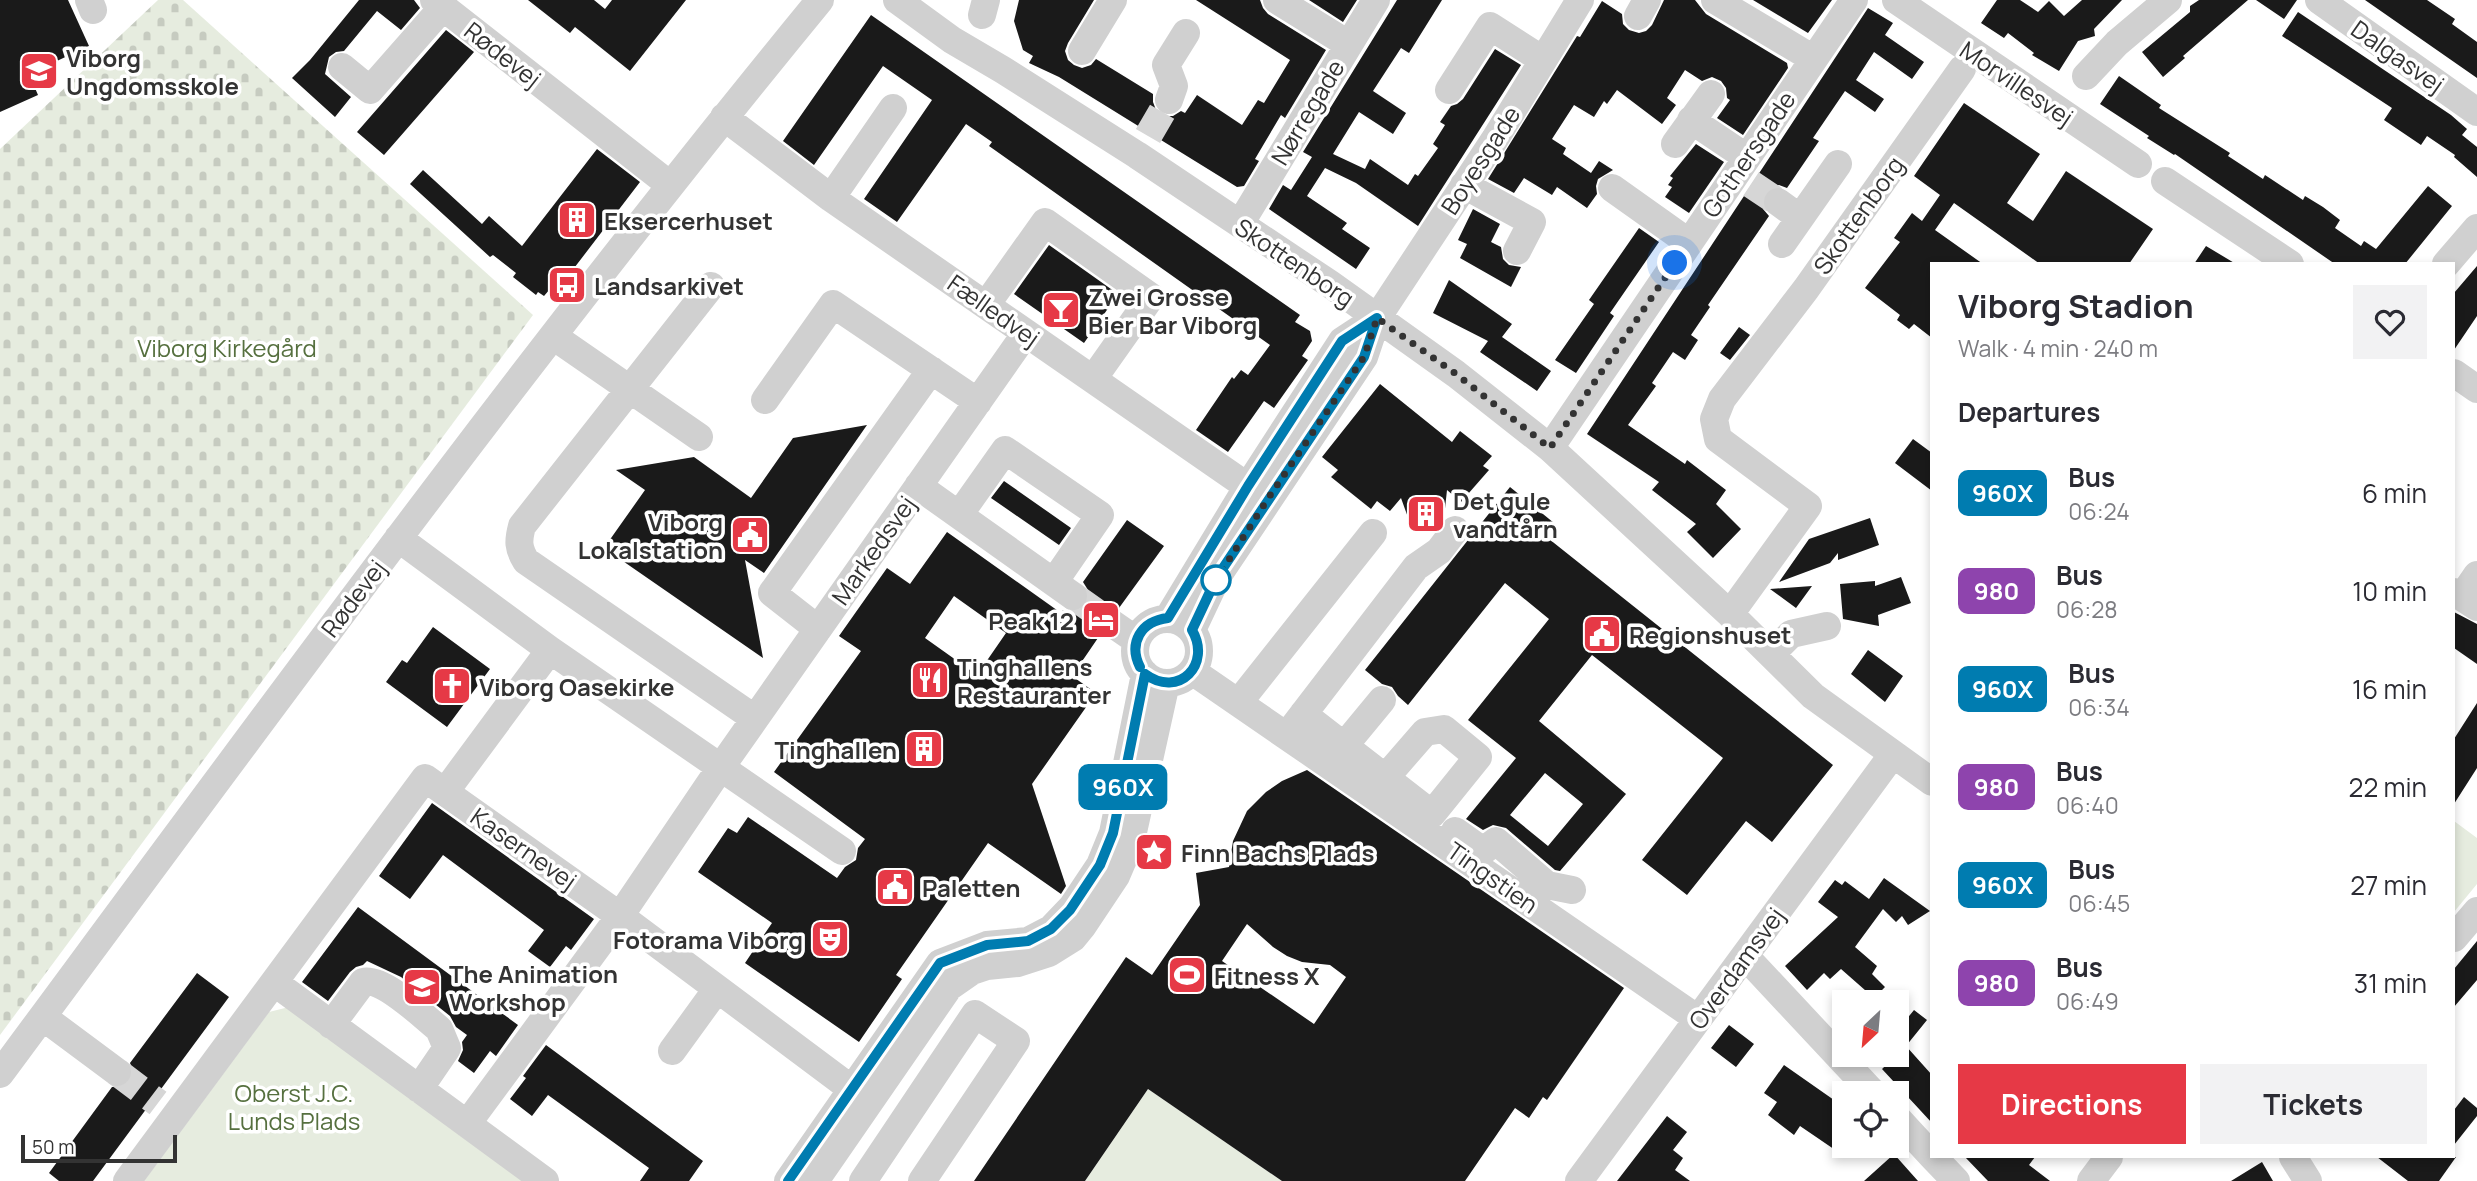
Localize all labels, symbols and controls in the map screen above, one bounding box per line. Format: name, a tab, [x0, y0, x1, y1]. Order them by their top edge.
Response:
street label: Dalgasvej	[2345, 12, 2451, 100]
street label: Rødevej	[458, 14, 548, 94]
street label: Morvillesvej	[1954, 33, 2080, 133]
place label: Viborg Ungdomsskole	[66, 41, 239, 102]
school or university icon: Viborg Ungdomsskole	[18, 50, 60, 92]
street label: Nørregade	[1263, 53, 1351, 171]
street label: Gothersgade	[1694, 84, 1802, 224]
street label: Boyesgade	[1433, 99, 1527, 221]
street label: Skottenborg	[1805, 149, 1911, 281]
building icon: Eksercerhuset	[556, 199, 598, 241]
place label: Eksercerhuset	[604, 204, 773, 237]
street label: Skottenborg	[1229, 210, 1361, 314]
your location	[1657, 245, 1692, 280]
bus stop icon: Landsarkivet	[546, 264, 588, 306]
street label: Fælledvej	[941, 266, 1047, 354]
place label: Landsarkivet	[594, 269, 744, 302]
place label: Zwei Grosse Bier Bar Viborg	[1088, 280, 1257, 341]
text: Viborg Stadion	[1958, 283, 2194, 328]
button: heart	[2353, 285, 2427, 359]
bar icon: Zwei Grosse Bier Bar Viborg	[1040, 289, 1082, 331]
park label: Viborg Kirkegård	[137, 331, 317, 364]
text: Walk · 4 min · 240 m	[1958, 332, 2158, 364]
text: Departures	[1958, 394, 2100, 430]
text: Bus	[2068, 459, 2115, 495]
text: 6 min	[2362, 475, 2427, 511]
text: 960X	[1972, 476, 2033, 509]
place label: Det gule vandtårn	[1453, 484, 1558, 545]
street label: Markedsvej	[823, 489, 923, 611]
building icon: Det gule vandtårn	[1405, 493, 1447, 535]
text: 06:24	[2068, 495, 2130, 527]
place label: Viborg Lokalstation	[578, 505, 723, 566]
public building icon: Viborg Lokalstation	[729, 514, 771, 556]
street label: Rødevej	[313, 553, 393, 643]
text: Bus	[2056, 557, 2103, 593]
unlabelled marker	[1201, 565, 1231, 595]
text: 10 min	[2352, 573, 2427, 609]
text: 980	[1974, 574, 2019, 607]
text: 06:28	[2056, 593, 2118, 625]
hotel icon: Peak 12	[1080, 599, 1122, 641]
place label: Peak 12	[988, 604, 1074, 637]
public building icon: Regionshuset	[1581, 613, 1623, 655]
place label: Regionshuset	[1629, 618, 1792, 651]
place label: Tinghallens Restauranter	[957, 650, 1111, 711]
text: Bus	[2068, 655, 2115, 691]
restaurant icon: Tinghallens Restauranter	[909, 659, 951, 701]
church icon: Viborg Oasekirke	[431, 665, 473, 707]
place label: Viborg Oasekirke	[479, 670, 675, 703]
text: 16 min	[2352, 671, 2427, 707]
text: 960X	[1972, 672, 2033, 705]
text: 06:34	[2068, 691, 2130, 723]
building icon: Tinghallen	[903, 728, 945, 770]
place label: Tinghallen	[775, 733, 897, 766]
text: Bus	[2056, 753, 2103, 789]
line badge: 960X	[1074, 764, 1172, 810]
text: 22 min	[2349, 769, 2427, 805]
text: 960X	[1092, 770, 1154, 803]
text: 980	[1974, 770, 2019, 803]
text: 06:40	[2056, 789, 2119, 821]
street label: Kasernevej	[464, 799, 584, 897]
place icon: Finn Bachs Plads	[1133, 831, 1175, 873]
street label: Tingstien	[1441, 834, 1545, 920]
place label: Finn Bachs Plads	[1181, 836, 1374, 869]
text: Bus	[2068, 851, 2115, 887]
public building icon: Paletten	[874, 866, 916, 908]
text: 27 min	[2350, 867, 2427, 903]
text: 960X	[1972, 868, 2033, 901]
place label: Paletten	[922, 871, 1020, 904]
text: 06:45	[2068, 887, 2130, 919]
street label: Overdamsvej	[1681, 900, 1791, 1036]
theatre icon: Fotorama Viborg	[809, 918, 851, 960]
place label: Fotorama Viborg	[613, 923, 803, 956]
text: Bus	[2056, 949, 2103, 985]
sports icon: Fitness X	[1166, 954, 1208, 996]
place label: The Animation Workshop	[449, 957, 618, 1018]
place label: Fitness X	[1214, 959, 1320, 992]
text: 31 min	[2354, 965, 2427, 1001]
school or university icon: The Animation Workshop	[401, 966, 443, 1008]
text: 980	[1974, 966, 2019, 999]
text: 06:49	[2056, 985, 2119, 1017]
north arrow	[1832, 990, 1909, 1068]
map controls	[1832, 990, 1909, 1158]
button: Directions	[1958, 1064, 2186, 1144]
button: Tickets	[2200, 1064, 2427, 1144]
park label: Oberst J.C. Lunds Plads	[228, 1076, 360, 1137]
button: locate	[1832, 1081, 1909, 1158]
scale bar	[21, 1132, 177, 1164]
text: 50 m	[32, 1134, 74, 1160]

